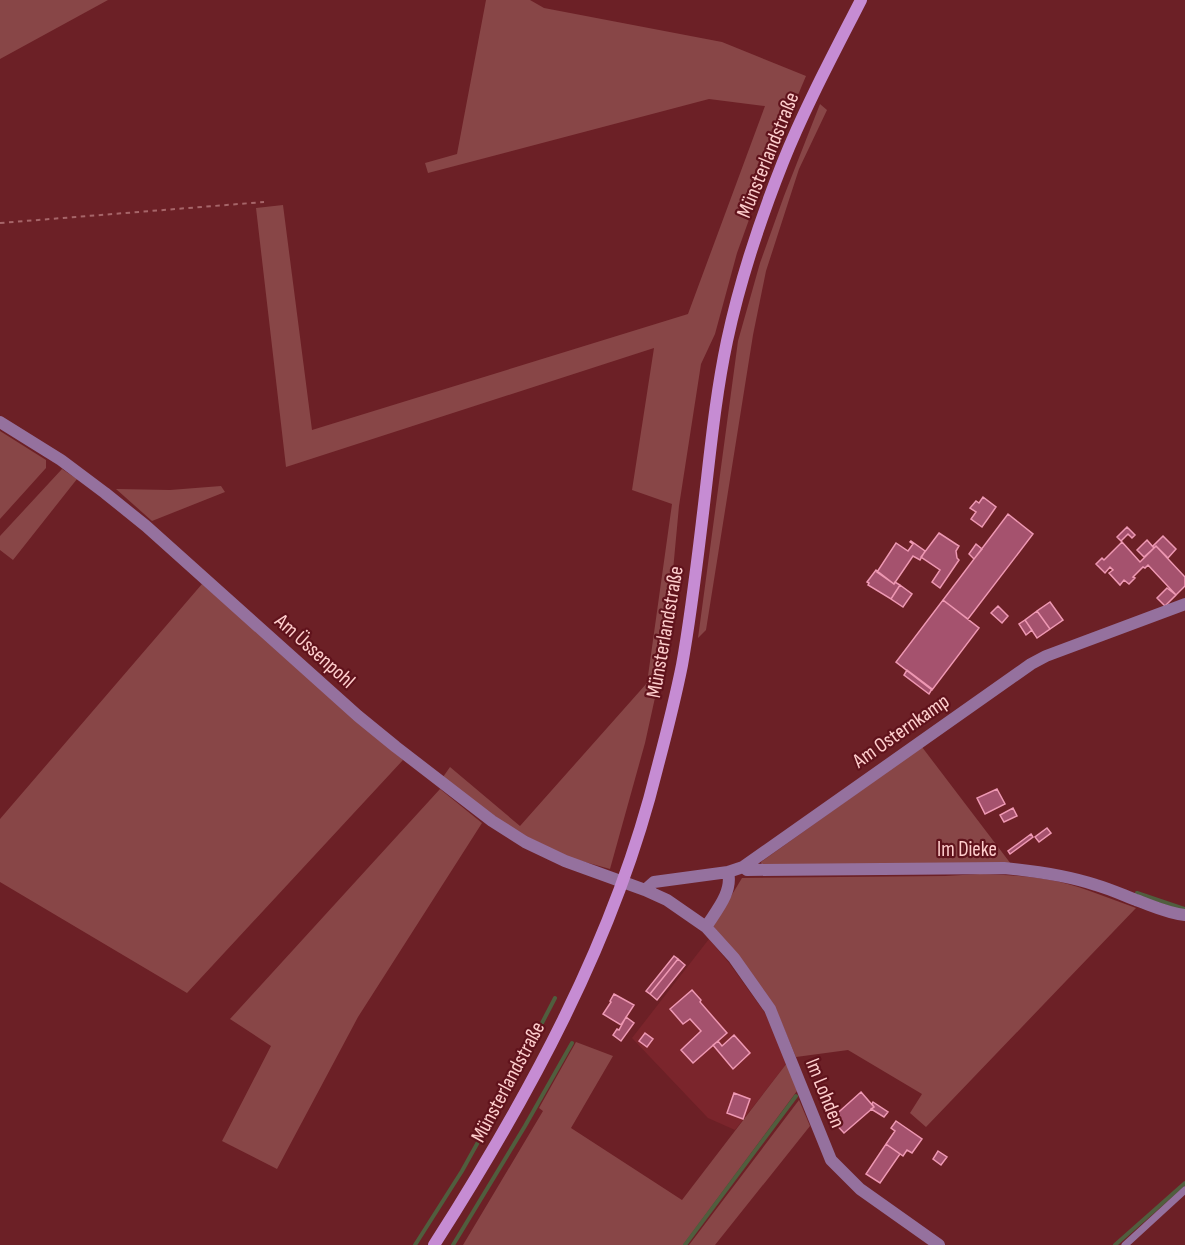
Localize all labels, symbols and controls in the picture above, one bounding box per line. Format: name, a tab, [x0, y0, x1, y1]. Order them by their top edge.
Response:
street label: Münsterlandstraße	[731, 89, 805, 221]
street label: Münsterlandstraße	[641, 564, 689, 700]
street label: Am Üssenpohl	[269, 608, 360, 693]
street label: Am Osternkamp	[847, 689, 954, 774]
street label: Im Dieke	[937, 837, 997, 862]
street label: Münsterlandstraße	[466, 1017, 550, 1147]
street label: Im Lohden	[800, 1055, 850, 1131]

